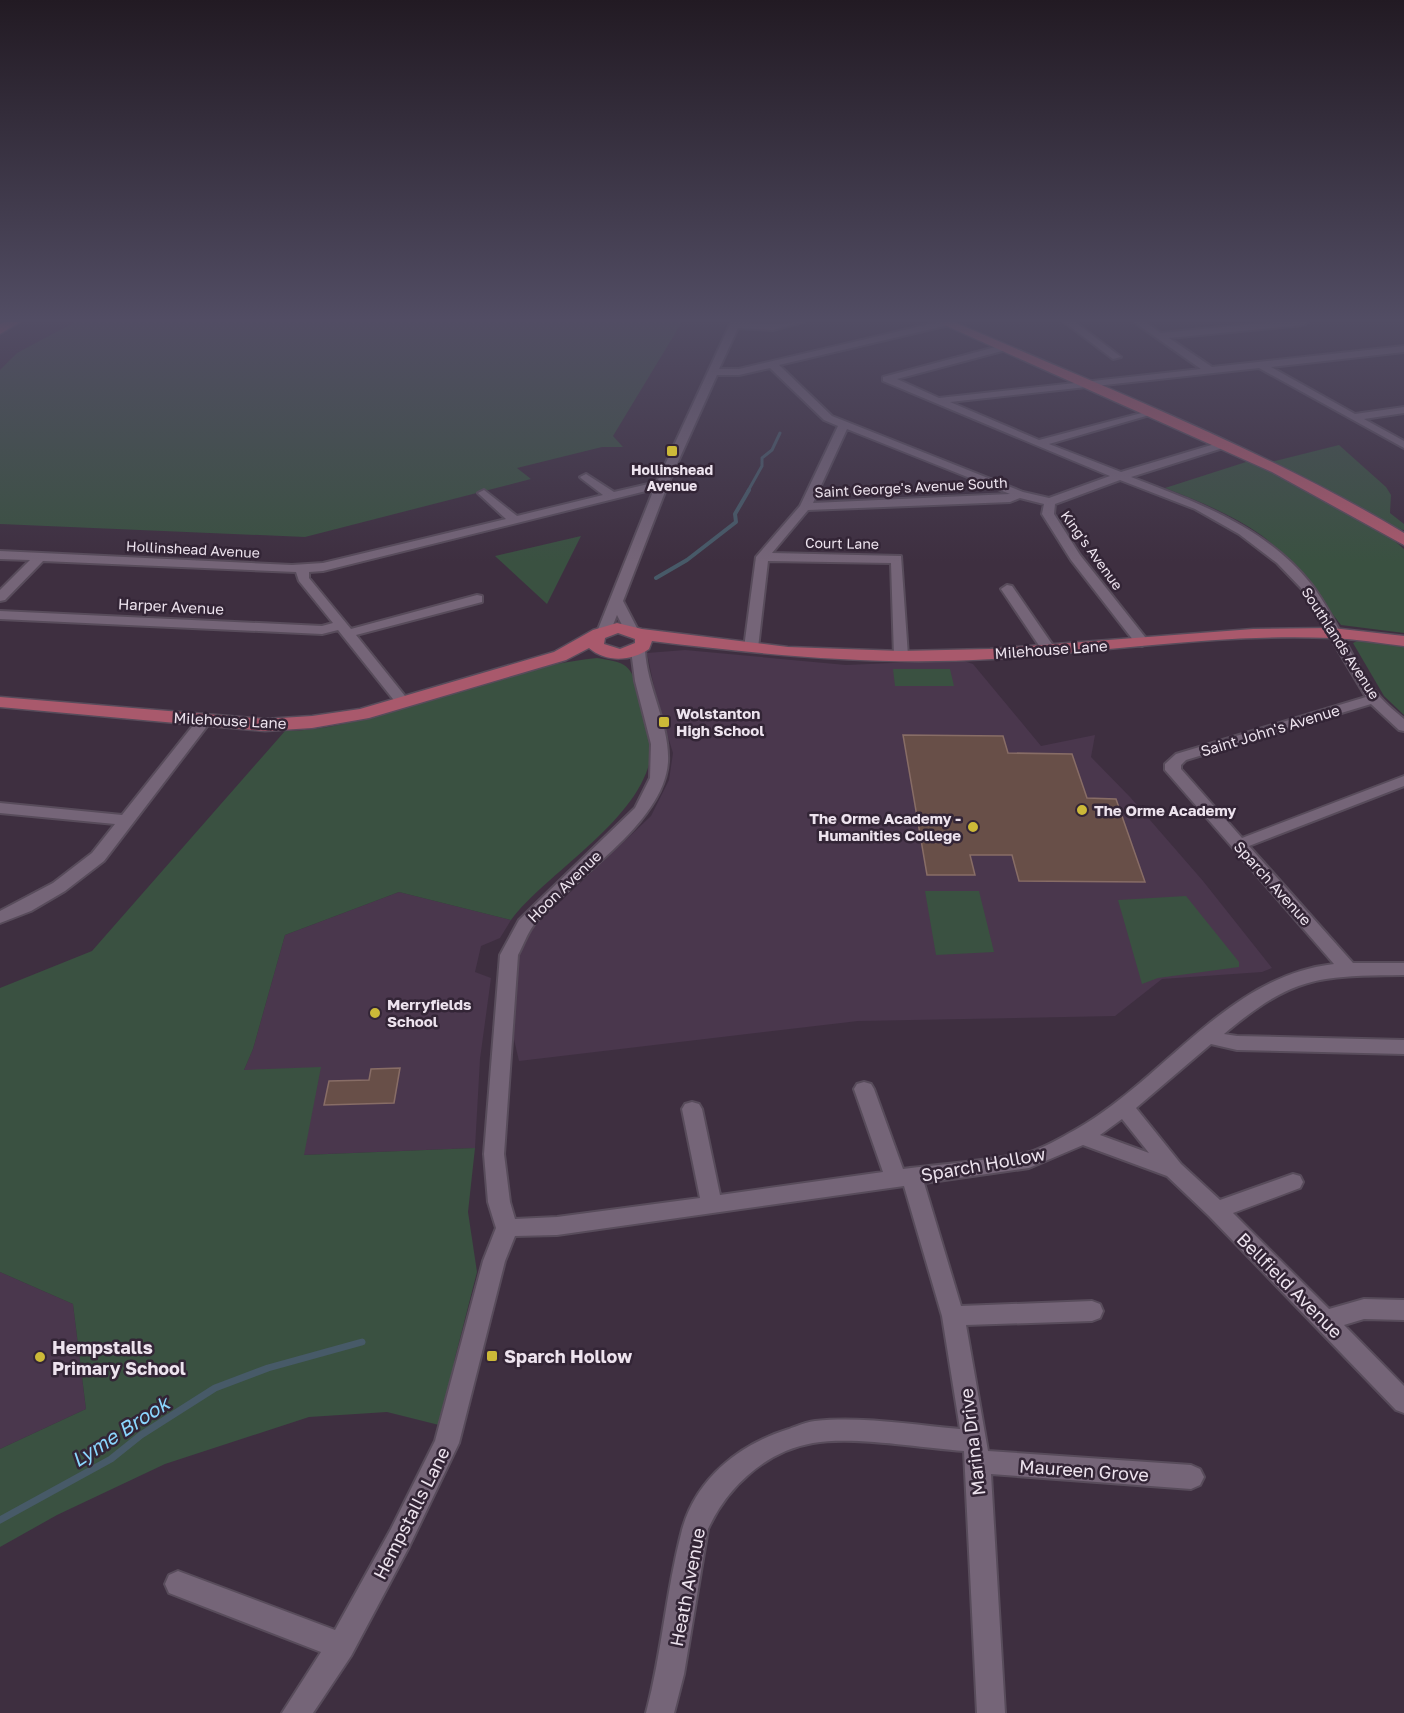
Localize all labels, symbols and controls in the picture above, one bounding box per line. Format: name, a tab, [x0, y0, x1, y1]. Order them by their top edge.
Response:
marker: Hollinshead Avenue	[665, 444, 679, 458]
place label: Hollinshead Avenue	[631, 461, 713, 494]
street label: Saint George's Avenue South	[814, 473, 1008, 501]
street label: King's Avenue	[1057, 507, 1127, 593]
street label: Court Lane	[805, 534, 879, 552]
street label: Hollinshead Avenue	[126, 537, 260, 561]
street label: Southlands Avenue	[1298, 584, 1384, 702]
street label: Harper Avenue	[118, 594, 225, 618]
street label: Milehouse Lane	[994, 636, 1108, 662]
street label: Saint John's Avenue	[1198, 700, 1342, 760]
place label: Wolstanton High School	[676, 704, 764, 739]
street label: Milehouse Lane	[173, 708, 287, 732]
marker: Wolstanton High School	[657, 715, 671, 729]
place label: The Orme Academy	[1094, 801, 1236, 819]
marker: The Orme Academy	[1075, 803, 1089, 817]
place label: The Orme Academy - Humanities College	[809, 809, 961, 844]
marker: The Orme Academy - Humanities College	[966, 820, 980, 834]
street label: Sparch Avenue	[1230, 837, 1316, 929]
street label: Hoon Avenue	[523, 846, 605, 926]
place label: Merryfields School	[387, 995, 471, 1030]
marker: Merryfields School	[368, 1006, 382, 1020]
street label: Sparch Hollow	[919, 1142, 1047, 1186]
street label: Bellfield Avenue	[1233, 1228, 1347, 1342]
place label: Hempstalls Primary School	[52, 1336, 186, 1379]
place label: Sparch Hollow	[504, 1345, 632, 1367]
marker: Sparch Hollow	[485, 1349, 499, 1363]
marker: Hempstalls Primary School	[33, 1350, 47, 1364]
street label: Marina Drive	[955, 1387, 989, 1497]
water label: Lyme Brook	[67, 1389, 176, 1472]
street label: Hempstalls Lane	[368, 1443, 454, 1583]
street label: Maureen Grove	[1018, 1454, 1150, 1486]
street label: Heath Avenue	[665, 1526, 709, 1648]

